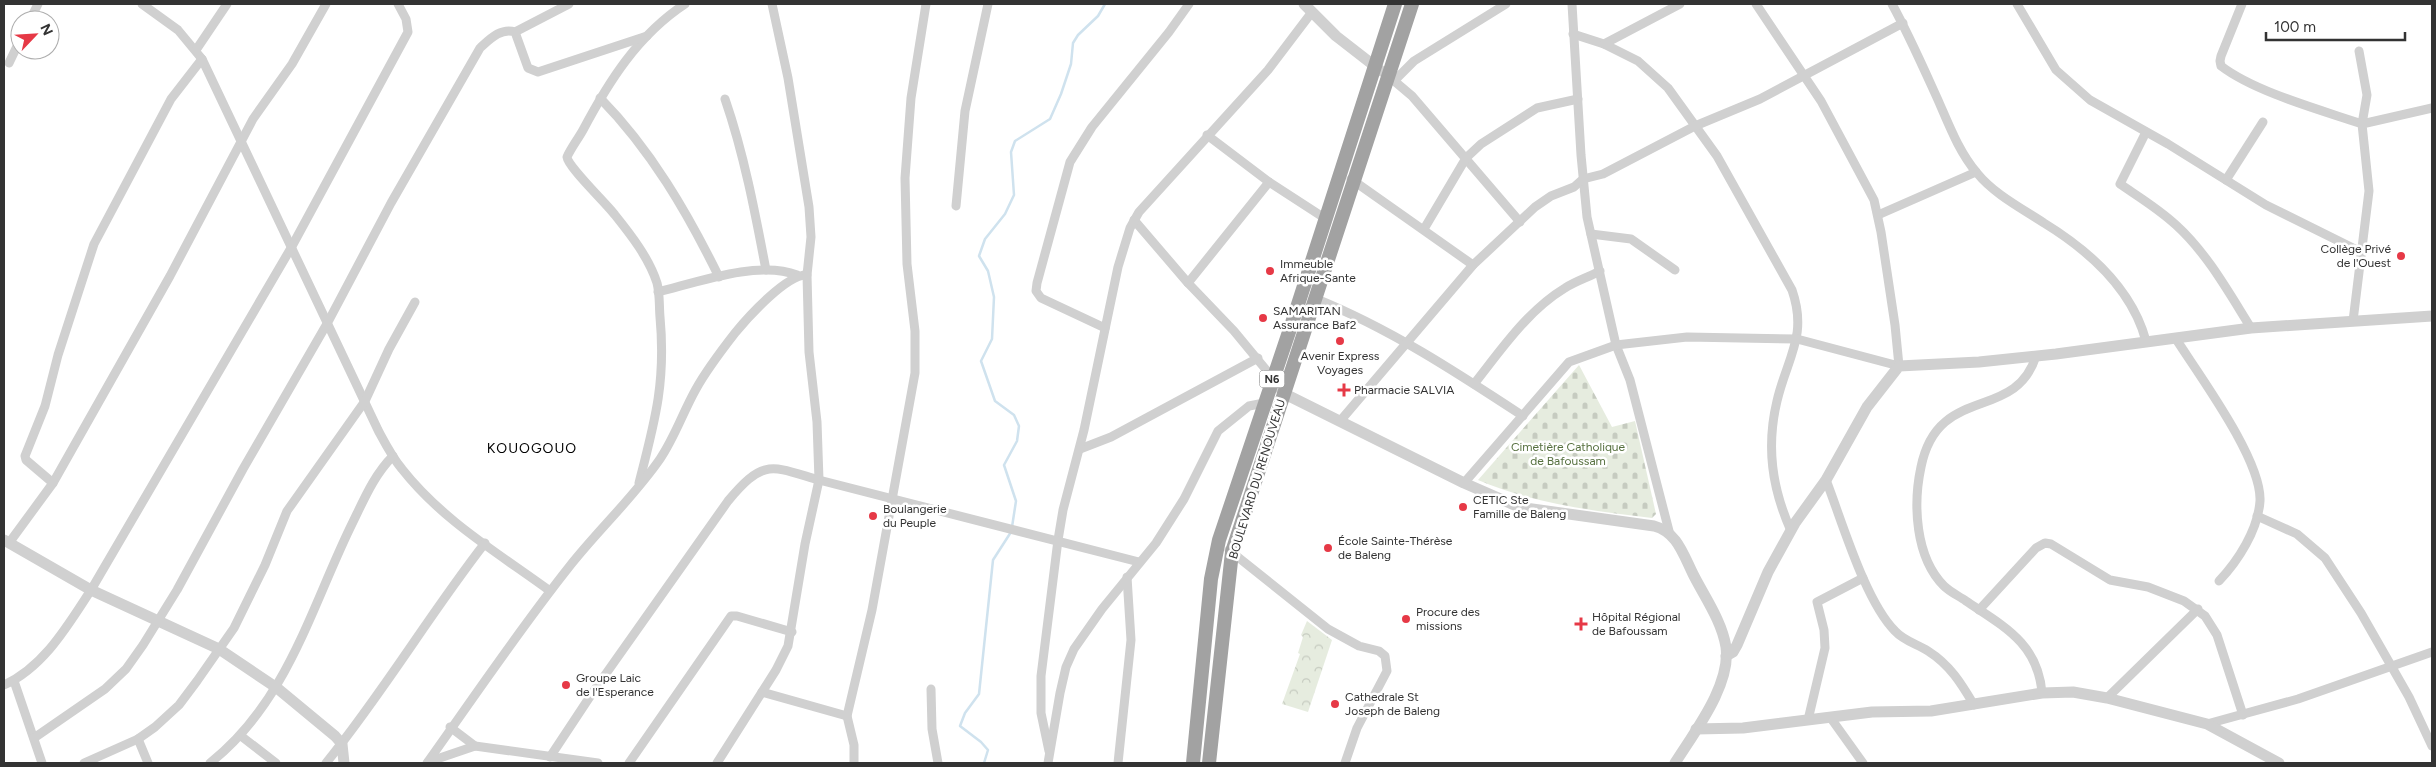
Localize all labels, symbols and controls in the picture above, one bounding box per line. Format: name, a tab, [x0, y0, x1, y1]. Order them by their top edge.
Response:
north arrow	[10, 10, 60, 60]
scale bar	[2266, 10, 2405, 42]
text: 100 m	[2274, 18, 2316, 36]
text: N	[36, 21, 56, 38]
place label: Collège Privé de l'Ouest	[2321, 242, 2391, 270]
marker: Collège Privé de l'Ouest	[2395, 250, 2407, 262]
place label: Immeuble Afrique-Sante	[1280, 257, 1356, 285]
marker: Immeuble Afrique-Sante	[1264, 265, 1276, 277]
place label: SAMARITAN Assurance Baf2	[1273, 304, 1356, 332]
marker: SAMARITAN Assurance Baf2	[1257, 312, 1269, 324]
marker: Avenir Express Voyages	[1334, 335, 1346, 347]
place label: Avenir Express Voyages	[1301, 349, 1380, 377]
road number: N6	[1260, 370, 1284, 388]
place label: Pharmacie SALVIA	[1354, 383, 1454, 397]
marker: Pharmacie SALVIA	[1338, 384, 1350, 396]
street label: BOULEVARD DU RENOUVEAU	[1226, 397, 1288, 561]
district label: KOUOGOUO	[487, 440, 577, 457]
park label: Cimetière Catholique de Bafoussam	[1511, 440, 1626, 468]
place label: CETIC Ste Famille de Baleng	[1473, 493, 1566, 521]
marker: CETIC Ste Famille de Baleng	[1457, 501, 1469, 513]
place label: Boulangerie du Peuple	[883, 502, 947, 530]
marker: Boulangerie du Peuple	[867, 510, 879, 522]
place label: École Sainte-Thérèse de Baleng	[1338, 534, 1453, 562]
marker: École Sainte-Thérèse de Baleng	[1322, 542, 1334, 554]
place label: Procure des missions	[1416, 605, 1480, 633]
place label: Hôpital Régional de Bafoussam	[1592, 610, 1680, 638]
marker: Procure des missions	[1400, 613, 1412, 625]
marker: Hôpital Régional de Bafoussam	[1574, 617, 1588, 631]
place label: Groupe Laic de l'Esperance	[576, 671, 654, 699]
marker: Groupe Laic de l'Esperance	[560, 679, 572, 691]
place label: Cathedrale St Joseph de Baleng	[1345, 690, 1440, 718]
marker: Cathedrale St Joseph de Baleng	[1329, 698, 1341, 710]

